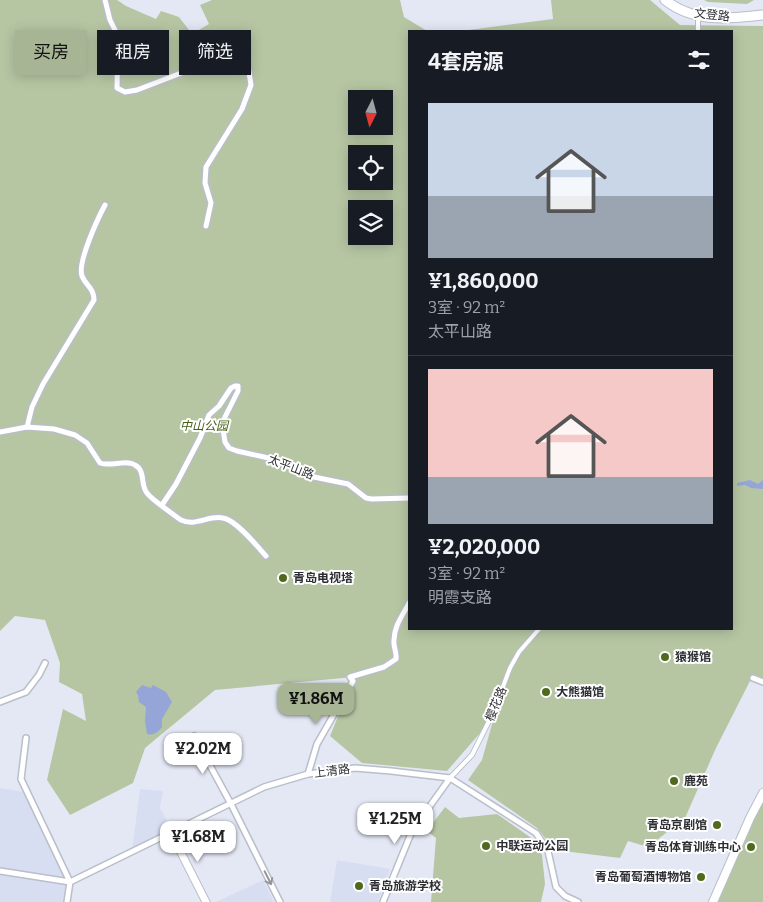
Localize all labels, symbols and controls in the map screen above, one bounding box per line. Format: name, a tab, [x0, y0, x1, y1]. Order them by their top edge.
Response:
street label: 文登路	[693, 6, 731, 24]
chip: 买房	[15, 30, 87, 75]
chip: 租房	[97, 30, 169, 75]
chip: 筛选	[179, 30, 251, 75]
icon: filters	[685, 46, 713, 74]
text: 4套房源	[428, 49, 504, 75]
north arrow	[348, 90, 392, 135]
map controls	[348, 90, 393, 245]
icon: home	[526, 136, 616, 226]
button: locate	[348, 145, 393, 190]
button: layers	[348, 200, 393, 245]
text: ¥1,860,000	[428, 268, 539, 294]
text: 3室 · 92 m²	[428, 298, 505, 317]
text: 太平山路	[428, 322, 492, 341]
icon: home	[526, 401, 616, 491]
park label: 中山公园	[180, 419, 230, 433]
street label: 太平山路	[266, 452, 316, 482]
text: ¥2,020,000	[428, 534, 540, 560]
text: 3室 · 92 m²	[428, 564, 505, 583]
place label: 青岛电视塔	[293, 571, 353, 585]
marker: 青岛电视塔	[277, 572, 289, 584]
text: 明霞支路	[428, 588, 492, 607]
place label: 猿猴馆	[675, 650, 711, 664]
marker: 猿猴馆	[659, 651, 671, 663]
pin: ¥1.86M	[275, 682, 357, 725]
street label: 樱花路	[483, 685, 509, 723]
place label: 大熊猫馆	[556, 685, 604, 699]
marker: 大熊猫馆	[540, 686, 552, 698]
text: ¥1.86M	[289, 689, 343, 708]
pin: ¥2.02M	[162, 732, 244, 775]
text: ¥2.02M	[175, 739, 231, 758]
street label: 上清路	[313, 762, 351, 780]
place label: 鹿苑	[684, 774, 708, 788]
marker: 鹿苑	[668, 775, 680, 787]
pin: ¥1.25M	[354, 802, 436, 845]
text: ¥1.25M	[368, 809, 422, 828]
place label: 青岛京剧馆	[647, 818, 707, 832]
marker: 青岛京剧馆	[711, 819, 723, 831]
pin: ¥1.68M	[157, 820, 239, 863]
text: ¥1.68M	[171, 827, 225, 846]
place label: 中联运动公园	[496, 839, 568, 853]
marker: 中联运动公园	[480, 840, 492, 852]
place label: 青岛体育训练中心	[645, 840, 741, 854]
marker: 青岛体育训练中心	[745, 841, 757, 853]
place label: 青岛葡萄酒博物馆	[595, 870, 691, 884]
one-way arrow	[264, 871, 274, 886]
marker: 青岛葡萄酒博物馆	[695, 871, 707, 883]
place label: 青岛旅游学校	[369, 879, 441, 893]
marker: 青岛旅游学校	[353, 880, 365, 892]

